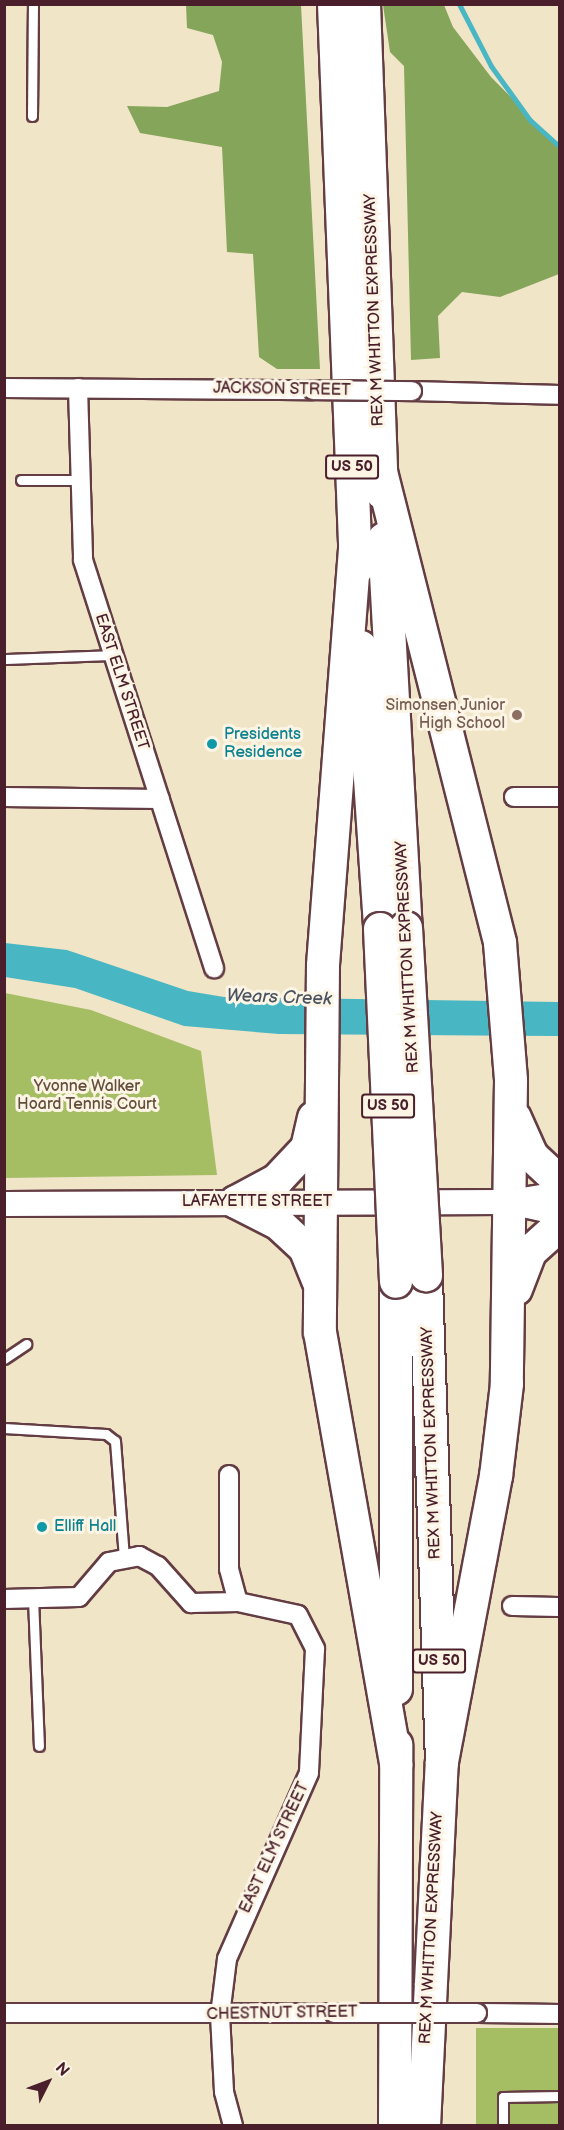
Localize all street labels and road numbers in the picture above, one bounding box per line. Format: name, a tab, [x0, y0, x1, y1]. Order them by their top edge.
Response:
street label: REX M WHITTON EXPRESSWAY	[361, 193, 389, 427]
street label: JACKSON STREET	[213, 379, 351, 401]
road number: US 50	[325, 455, 379, 479]
street label: EAST ELM STREET	[90, 611, 152, 753]
street label: REX M WHITTON EXPRESSWAY	[392, 840, 424, 1074]
road number: US 50	[361, 1094, 415, 1118]
street label: LAFAYETTE STREET	[181, 1192, 333, 1212]
street label: REX M WHITTON EXPRESSWAY	[418, 1326, 446, 1560]
road number: US 50	[412, 1649, 466, 1673]
street label: EAST ELM STREET	[236, 1779, 314, 1917]
street label: REX M WHITTON EXPRESSWAY	[416, 1811, 448, 2045]
street label: CHESTNUT STREET	[206, 2003, 358, 2025]

